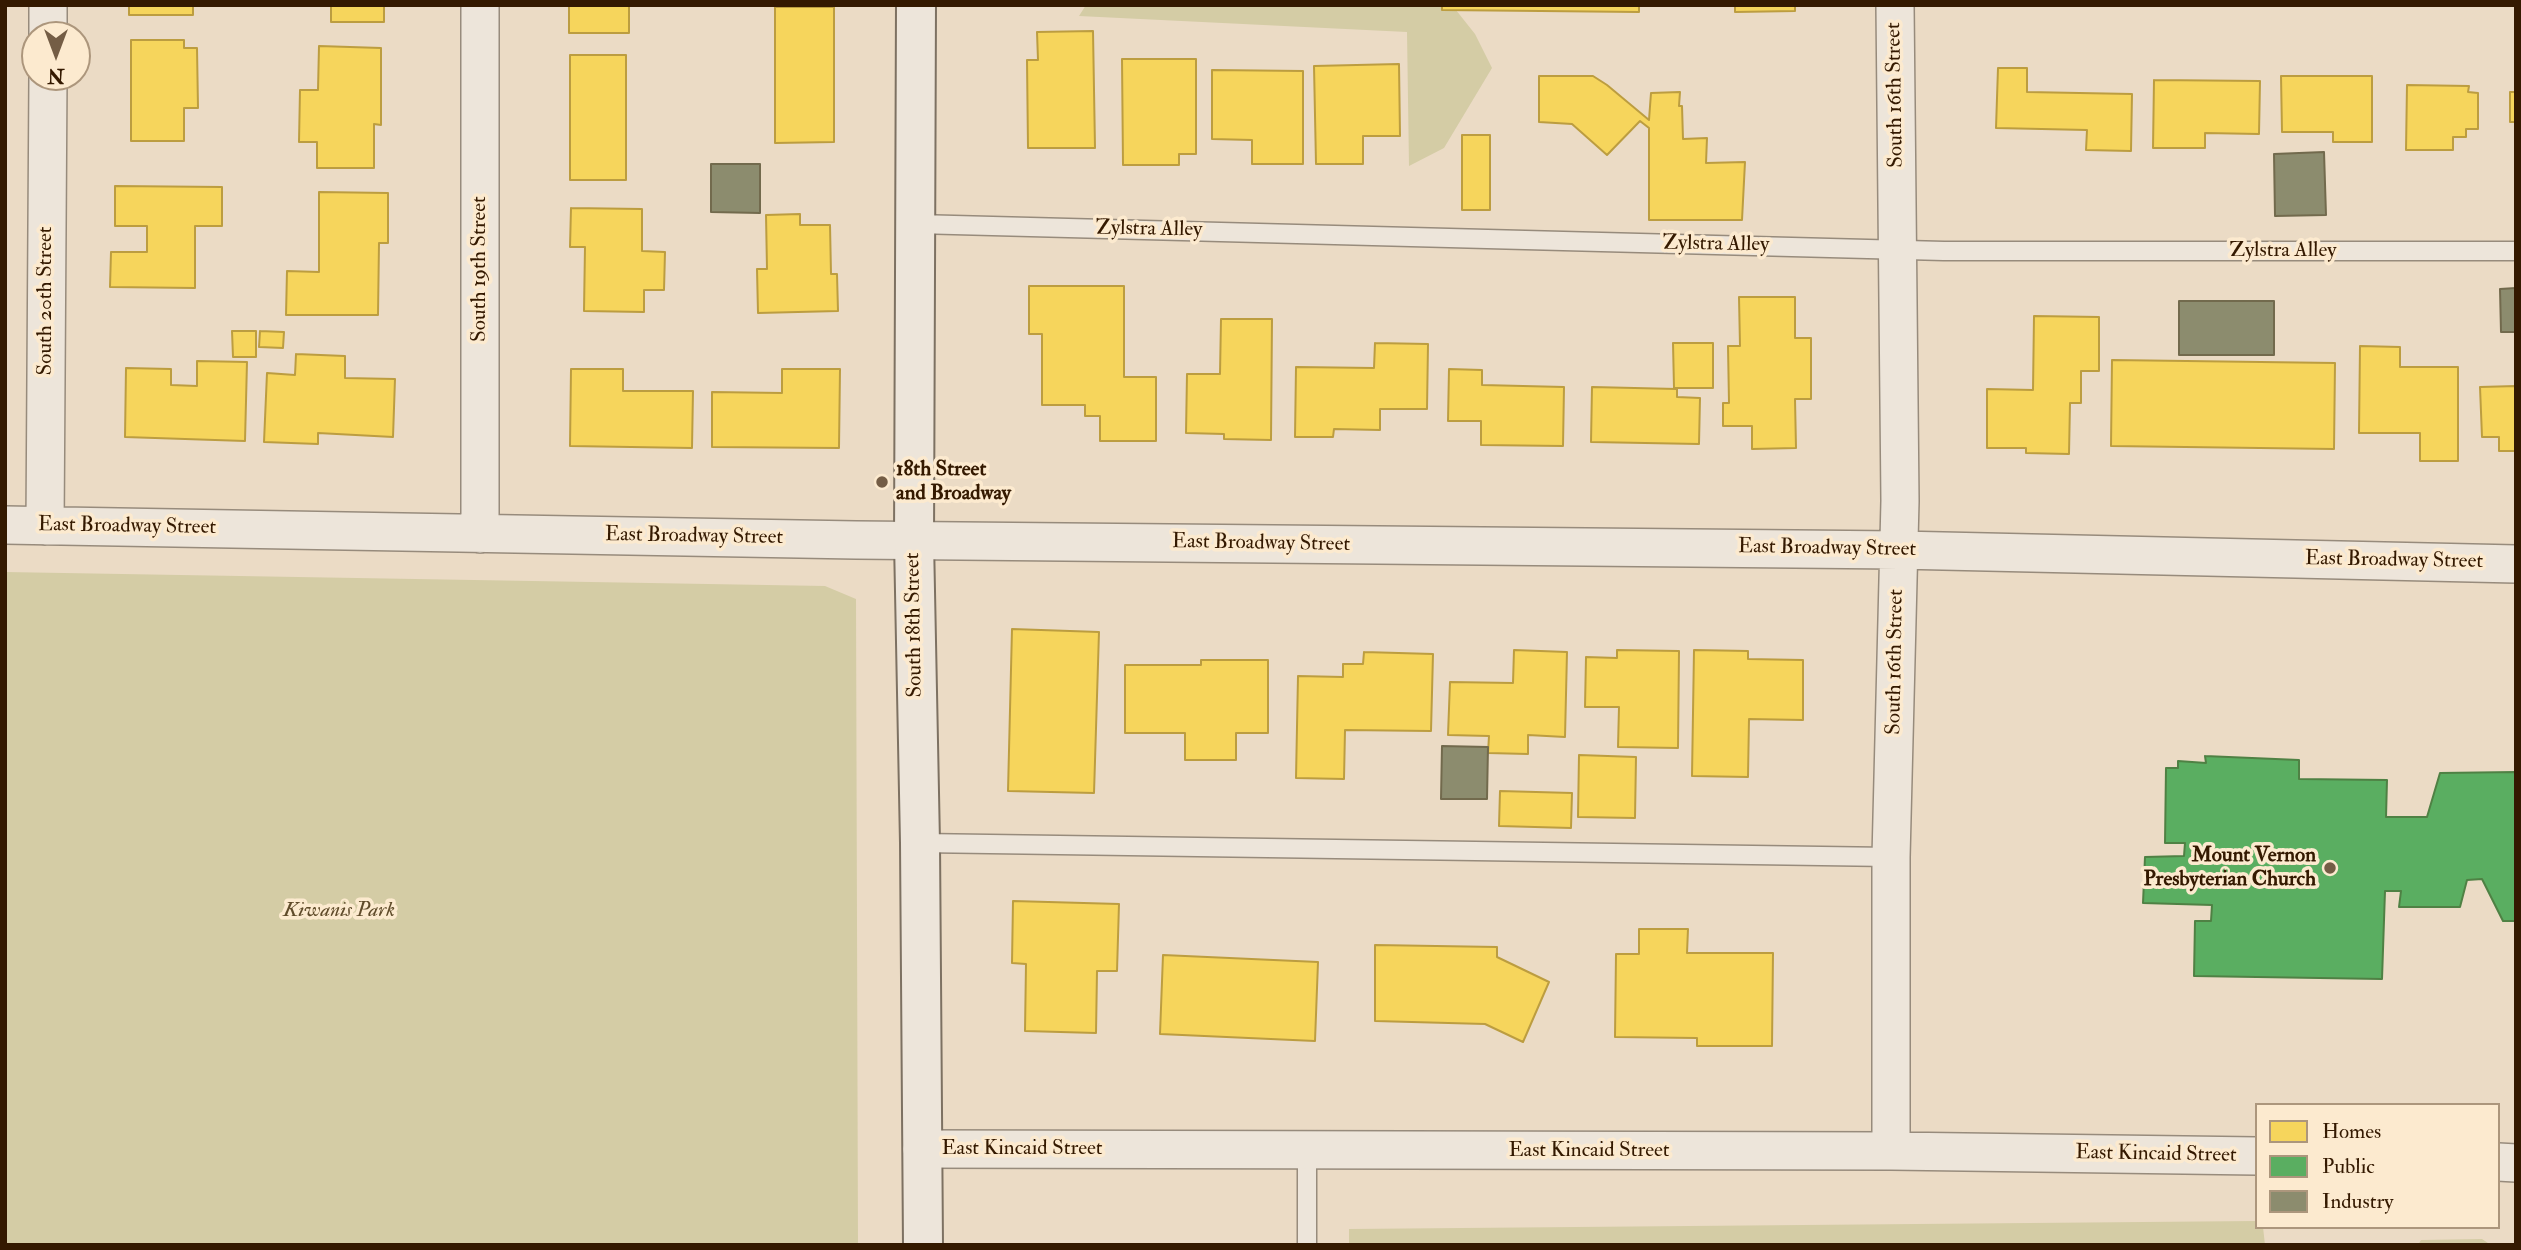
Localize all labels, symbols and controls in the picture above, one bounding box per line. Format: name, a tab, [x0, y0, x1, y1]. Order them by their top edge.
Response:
north arrow	[21, 21, 91, 91]
street label: South 16th Street	[1882, 22, 1910, 168]
text: N	[48, 63, 65, 87]
street label: South 19th Street	[467, 196, 493, 342]
street label: Zylstra Alley	[1095, 216, 1203, 244]
street label: South 20th Street	[33, 226, 59, 376]
street label: Zylstra Alley	[1662, 231, 1770, 259]
street label: Zylstra Alley	[2230, 238, 2336, 264]
place label: 18th Street and Broadway	[896, 457, 1011, 507]
marker: 18th Street and Broadway	[874, 474, 890, 490]
street label: East Broadway Street	[38, 513, 216, 541]
street label: East Broadway Street	[605, 523, 783, 551]
street label: East Broadway Street	[1172, 530, 1350, 558]
street label: East Broadway Street	[1738, 535, 1916, 563]
street label: East Broadway Street	[2305, 547, 2483, 575]
street label: South 18th Street	[901, 552, 929, 698]
street label: South 16th Street	[1882, 589, 1910, 735]
place label: Mount Vernon Presbyterian Church	[2144, 843, 2316, 893]
marker: Mount Vernon Presbyterian Church	[2322, 860, 2338, 876]
park label: Kiwanis Park	[283, 898, 395, 924]
legend	[2255, 1103, 2500, 1229]
text: Homes	[2322, 1118, 2381, 1145]
street label: East Kincaid Street	[941, 1136, 1103, 1162]
street label: East Kincaid Street	[1508, 1138, 1670, 1164]
street label: East Kincaid Street	[2075, 1141, 2237, 1169]
text: Public	[2322, 1153, 2375, 1180]
text: Industry	[2322, 1188, 2394, 1215]

